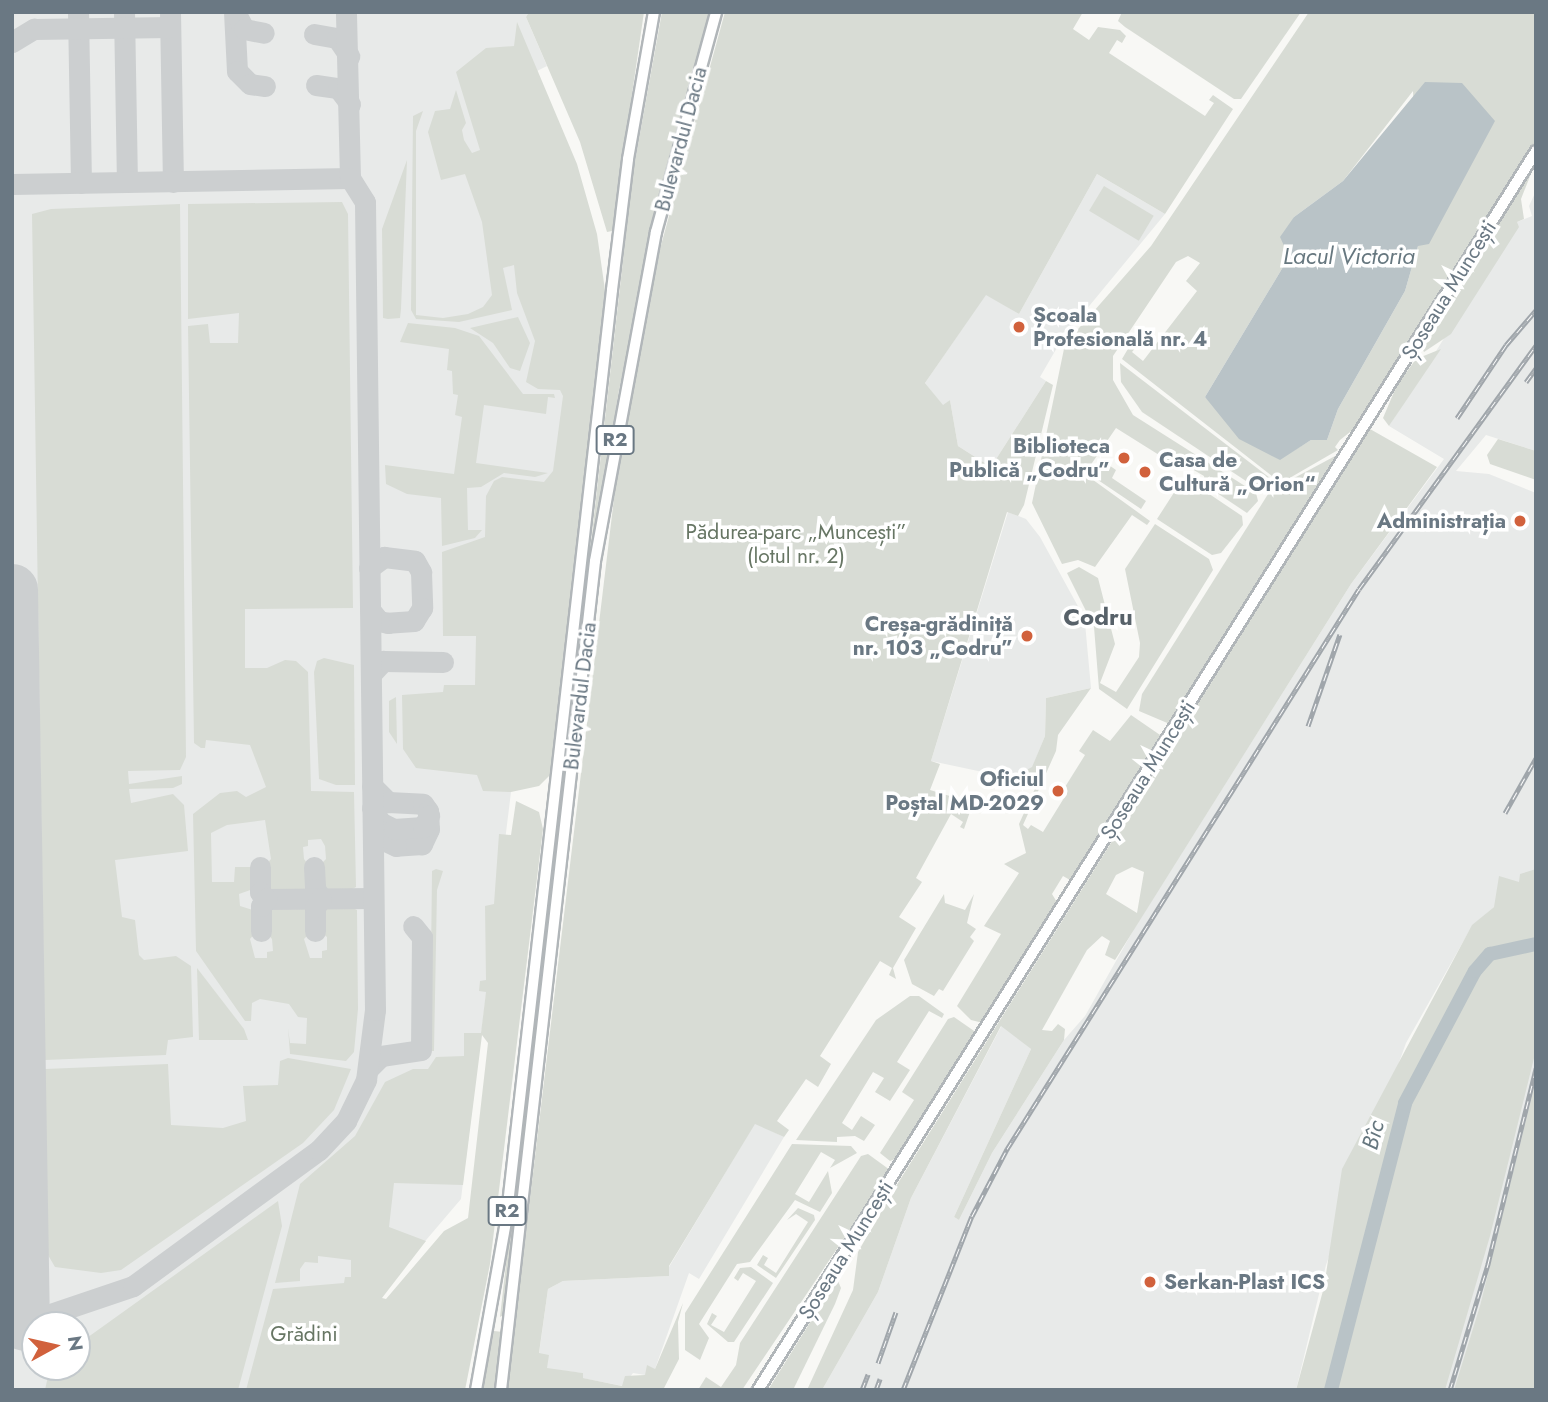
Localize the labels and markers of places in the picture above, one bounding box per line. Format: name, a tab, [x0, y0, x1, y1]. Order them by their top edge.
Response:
place label: Școala Profesională nr. 4	[1033, 302, 1207, 352]
marker: Școala Profesională nr. 4	[1011, 319, 1027, 335]
place label: Biblioteca Publică „Codru”	[949, 433, 1110, 483]
place label: Casa de Cultură „Orion“	[1159, 447, 1316, 497]
marker: Biblioteca Publică „Codru”	[1116, 450, 1132, 466]
marker: Casa de Cultură „Orion“	[1137, 464, 1153, 480]
place label: Administrația	[1377, 508, 1506, 534]
marker: Administrația	[1512, 513, 1528, 529]
place label: Creșa-grădiniță nr. 103 „Codru”	[853, 611, 1013, 661]
marker: Creșa-grădiniță nr. 103 „Codru”	[1019, 628, 1035, 644]
place label: Oficiul Poștal MD-2029	[885, 766, 1044, 816]
marker: Oficiul Poștal MD-2029	[1050, 783, 1066, 799]
place label: Serkan-Plast ICS	[1164, 1269, 1325, 1295]
marker: Serkan-Plast ICS	[1142, 1274, 1158, 1290]

